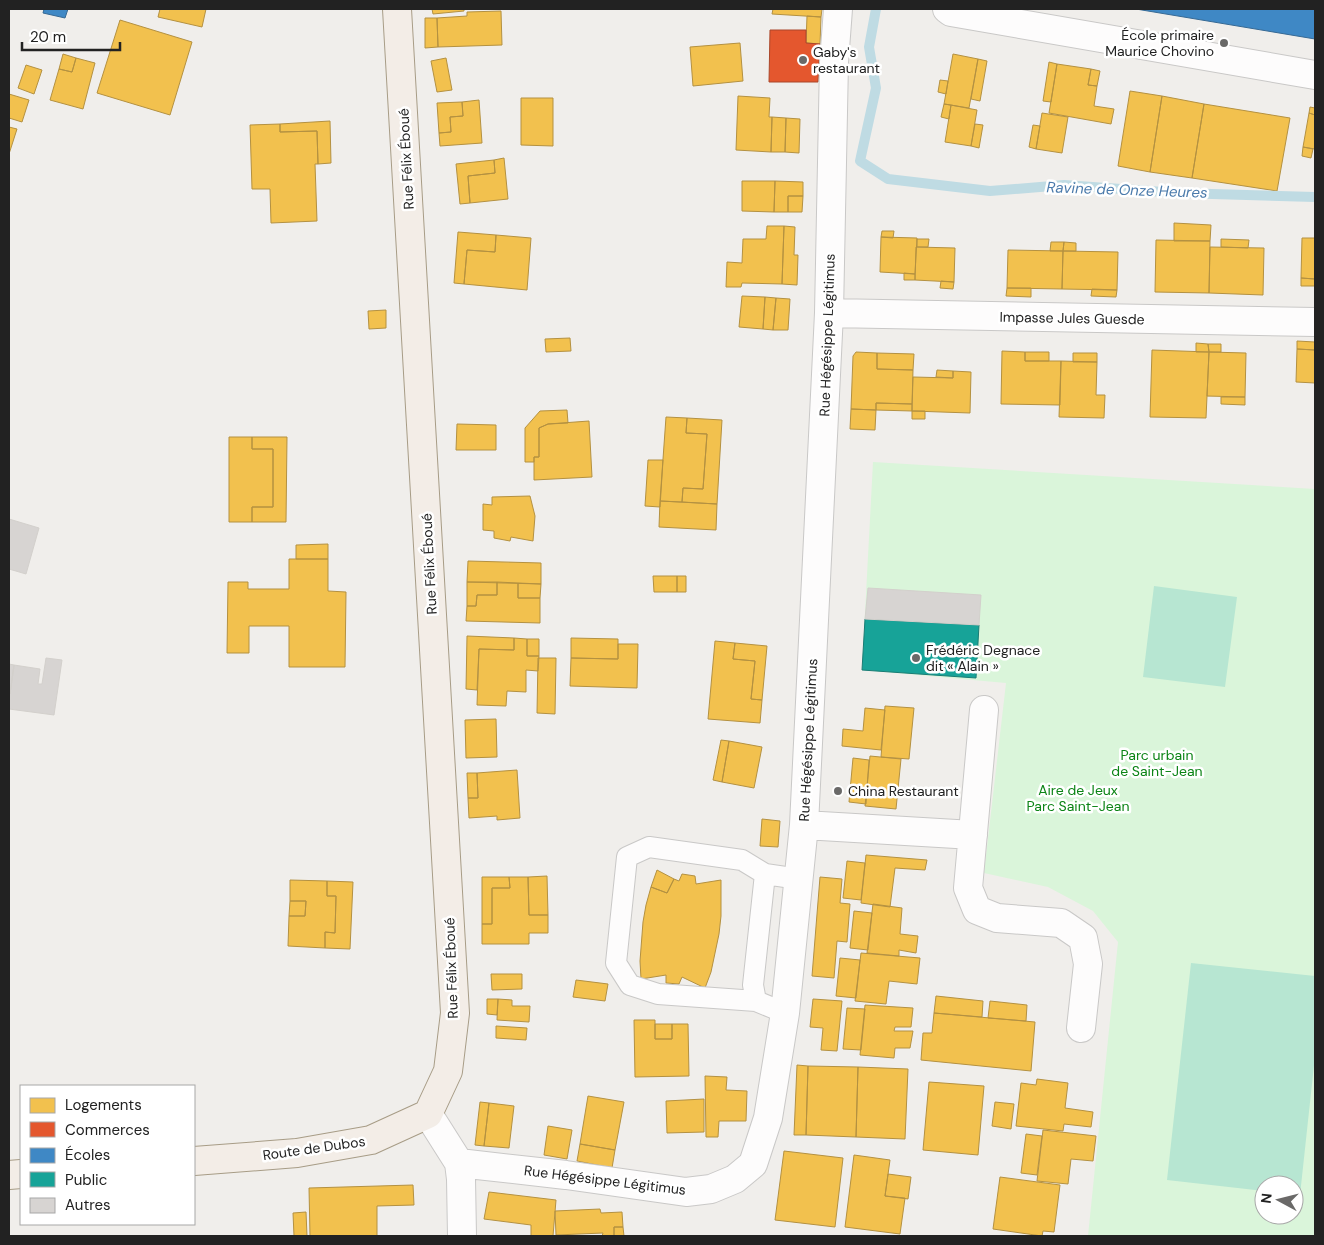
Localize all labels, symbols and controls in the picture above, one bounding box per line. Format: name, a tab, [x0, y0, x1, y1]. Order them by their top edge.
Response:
scale bar	[22, 20, 120, 52]
place label: École primaire Maurice Chovino	[1105, 26, 1214, 60]
text: 20 m	[30, 27, 66, 47]
marker: École primaire Maurice Chovino	[1218, 37, 1230, 49]
place label: Gaby's restaurant	[813, 43, 880, 77]
marker: Gaby's restaurant	[797, 54, 809, 66]
street label: Rue Félix Éboué	[394, 108, 418, 210]
water label: Ravine de Onze Heures	[1046, 177, 1208, 203]
street label: Rue Hégésippe Légitimus	[815, 253, 839, 417]
street label: Impasse Jules Guesde	[999, 308, 1145, 328]
street label: Rue Félix Éboué	[417, 513, 441, 615]
place label: Frédéric Degnace dit « Alain »	[926, 641, 1040, 675]
marker: Frédéric Degnace dit « Alain »	[910, 652, 922, 664]
street label: Rue Hégésippe Légitimus	[795, 658, 821, 822]
park label: Parc urbain de Saint-Jean	[1111, 746, 1203, 780]
park label: Aire de Jeux Parc Saint-Jean	[1027, 781, 1129, 815]
place label: China Restaurant	[848, 782, 959, 800]
marker: China Restaurant	[832, 785, 844, 797]
street label: Rue Félix Éboué	[440, 917, 462, 1019]
legend	[20, 1085, 195, 1225]
text: Logements	[65, 1095, 142, 1115]
text: Commerces	[65, 1120, 150, 1140]
street label: Route de Dubos	[262, 1132, 366, 1164]
text: Écoles	[65, 1145, 110, 1165]
street label: Rue Hégésippe Légitimus	[523, 1161, 687, 1199]
text: Public	[65, 1170, 107, 1190]
north arrow	[1254, 1175, 1304, 1225]
text: N	[1257, 1192, 1276, 1205]
text: Autres	[65, 1195, 111, 1215]

